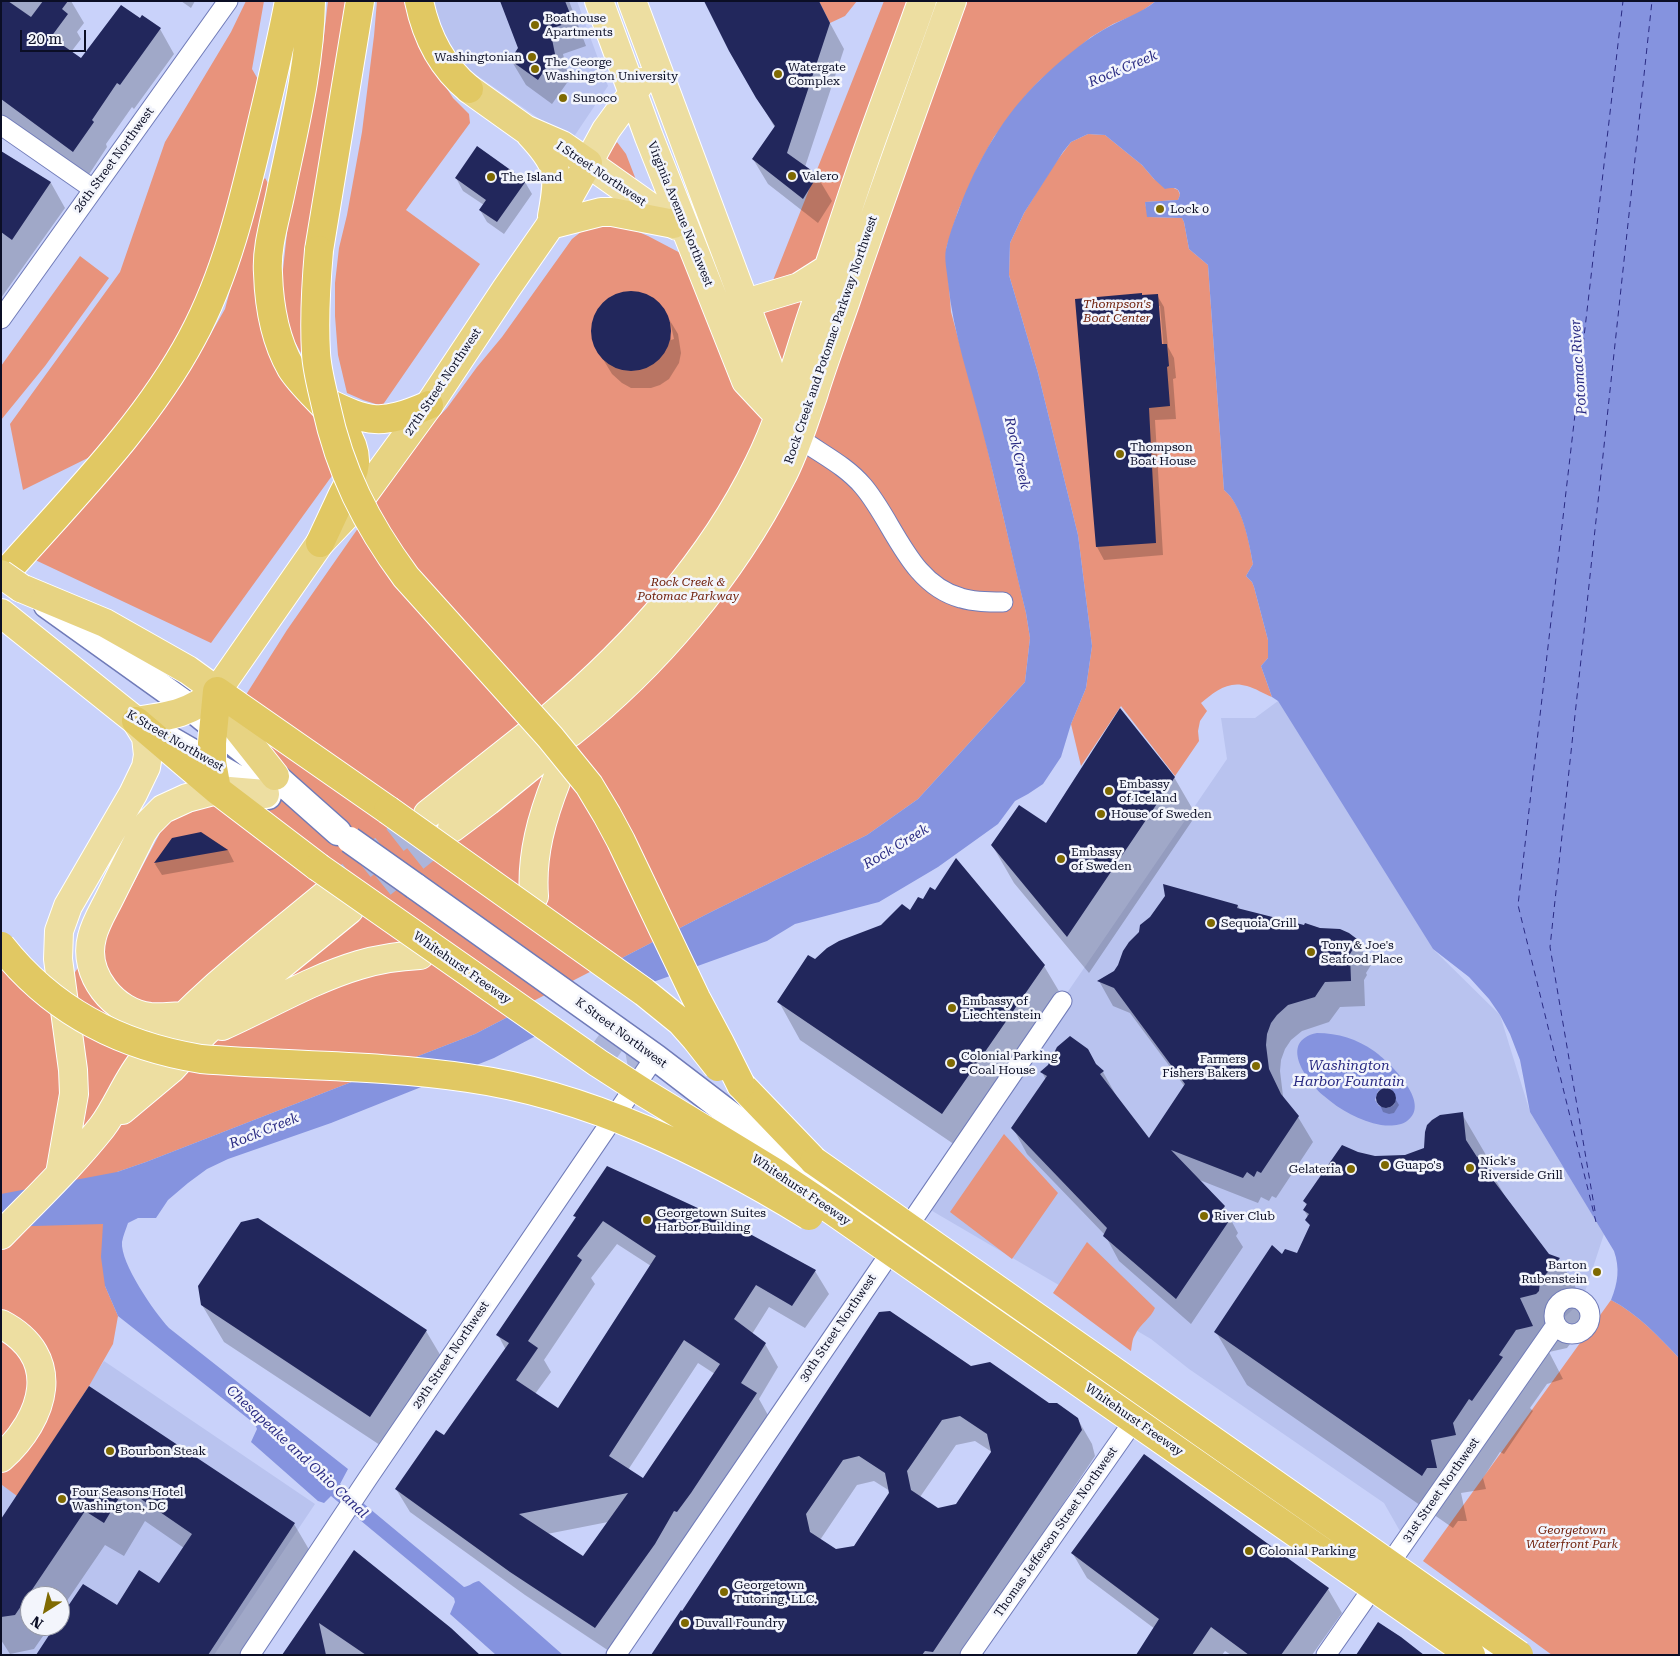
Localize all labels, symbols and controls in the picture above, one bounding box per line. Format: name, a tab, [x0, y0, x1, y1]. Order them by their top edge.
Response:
place label: Boathouse Apartments	[545, 11, 613, 39]
marker: Boathouse Apartments	[529, 19, 541, 31]
scale bar	[22, 20, 89, 52]
text: 20 m	[28, 30, 62, 48]
water label: Rock Creek	[1086, 47, 1160, 91]
place label: Washingtonian	[434, 50, 522, 64]
marker: Washingtonian	[526, 51, 538, 63]
place label: The George Washington University	[545, 55, 678, 83]
place label: Watergate Complex	[788, 60, 846, 88]
marker: The George Washington University	[529, 63, 541, 75]
marker: Watergate Complex	[772, 68, 784, 80]
place label: Sunoco	[573, 91, 617, 105]
marker: Sunoco	[557, 92, 569, 104]
street label: 26th Street Northwest	[71, 105, 157, 215]
street label: I Street Northwest	[553, 139, 649, 209]
street label: Virginia Avenue Northwest	[644, 139, 716, 289]
place label: Valero	[802, 169, 839, 183]
place label: The Island	[501, 170, 562, 184]
marker: Valero	[786, 170, 798, 182]
marker: The Island	[485, 171, 497, 183]
place label: Lock 0	[1170, 202, 1209, 216]
marker: Lock 0	[1154, 203, 1166, 215]
street label: Rock Creek and Potomac Parkway Northwest	[782, 214, 880, 466]
park label: Thompson's Boat Center	[1083, 297, 1151, 325]
water label: Potomac River	[1567, 319, 1591, 415]
street label: 27th Street Northwest	[402, 325, 484, 439]
water label: Rock Creek	[1001, 415, 1033, 491]
place label: Thompson Boat House	[1130, 440, 1196, 468]
marker: Thompson Boat House	[1114, 448, 1126, 460]
park label: Rock Creek & Potomac Parkway	[637, 575, 739, 603]
street label: K Street Northwest	[124, 707, 226, 775]
place label: Embassy of Iceland	[1119, 777, 1177, 805]
marker: Embassy of Iceland	[1103, 785, 1115, 797]
place label: House of Sweden	[1111, 807, 1212, 821]
marker: House of Sweden	[1095, 808, 1107, 820]
water label: Rock Creek	[860, 821, 932, 873]
place label: Embassy of Sweden	[1071, 845, 1132, 873]
marker: Embassy of Sweden	[1055, 853, 1067, 865]
place label: Sequoia Grill	[1221, 916, 1297, 930]
marker: Sequoia Grill	[1205, 917, 1217, 929]
street label: Whitehurst Freeway	[410, 929, 514, 1007]
place label: Tony & Joe's Seafood Place	[1321, 938, 1403, 966]
marker: Tony & Joe's Seafood Place	[1305, 946, 1317, 958]
place label: Embassy of Liechtenstein	[962, 994, 1041, 1022]
street label: K Street Northwest	[572, 995, 670, 1071]
marker: Embassy of Liechtenstein	[946, 1002, 958, 1014]
place label: Colonial Parking - Coal House	[961, 1049, 1058, 1077]
place label: Farmers Fishers Bakers	[1162, 1052, 1246, 1080]
marker: Colonial Parking - Coal House	[945, 1057, 957, 1069]
water label: Washington Harbor Fountain	[1293, 1058, 1405, 1090]
marker: Farmers Fishers Bakers	[1250, 1060, 1262, 1072]
water label: Rock Creek	[227, 1109, 301, 1153]
street label: Whitehurst Freeway	[749, 1152, 853, 1228]
place label: Nick's Riverside Grill	[1480, 1154, 1563, 1182]
place label: Guapo's	[1395, 1158, 1441, 1172]
marker: Guapo's	[1379, 1159, 1391, 1171]
place label: Gelateria	[1289, 1162, 1341, 1176]
marker: Nick's Riverside Grill	[1464, 1162, 1476, 1174]
marker: Gelateria	[1345, 1163, 1357, 1175]
place label: Georgetown Suites Harbor Building	[657, 1206, 766, 1234]
place label: River Club	[1214, 1209, 1275, 1223]
marker: River Club	[1198, 1210, 1210, 1222]
marker: Georgetown Suites Harbor Building	[641, 1214, 653, 1226]
place label: Barton Rubenstein	[1521, 1258, 1587, 1286]
marker: Barton Rubenstein	[1591, 1266, 1603, 1278]
street label: 30th Street Northwest	[797, 1271, 879, 1385]
street label: 29th Street Northwest	[410, 1298, 492, 1412]
street label: Whitehurst Freeway	[1082, 1381, 1186, 1459]
water label: Chesapeake and Ohio Canal	[223, 1382, 371, 1522]
street label: 31st Street Northwest	[1399, 1435, 1483, 1545]
place label: Bourbon Steak	[120, 1444, 206, 1458]
street label: Thomas Jefferson Street Northwest	[991, 1444, 1121, 1620]
marker: Bourbon Steak	[104, 1445, 116, 1457]
place label: Four Seasons Hotel Washington, DC	[72, 1485, 183, 1513]
marker: Four Seasons Hotel Washington, DC	[56, 1493, 68, 1505]
park label: Georgetown Waterfront Park	[1526, 1523, 1618, 1551]
place label: Colonial Parking	[1259, 1544, 1356, 1558]
marker: Colonial Parking	[1243, 1545, 1255, 1557]
place label: Georgetown Tutoring, LLC.	[734, 1578, 817, 1606]
north arrow	[20, 1586, 70, 1636]
marker: Georgetown Tutoring, LLC.	[718, 1586, 730, 1598]
text: N	[28, 1613, 46, 1632]
place label: Duvall Foundry	[695, 1616, 785, 1630]
marker: Duvall Foundry	[679, 1617, 691, 1629]

